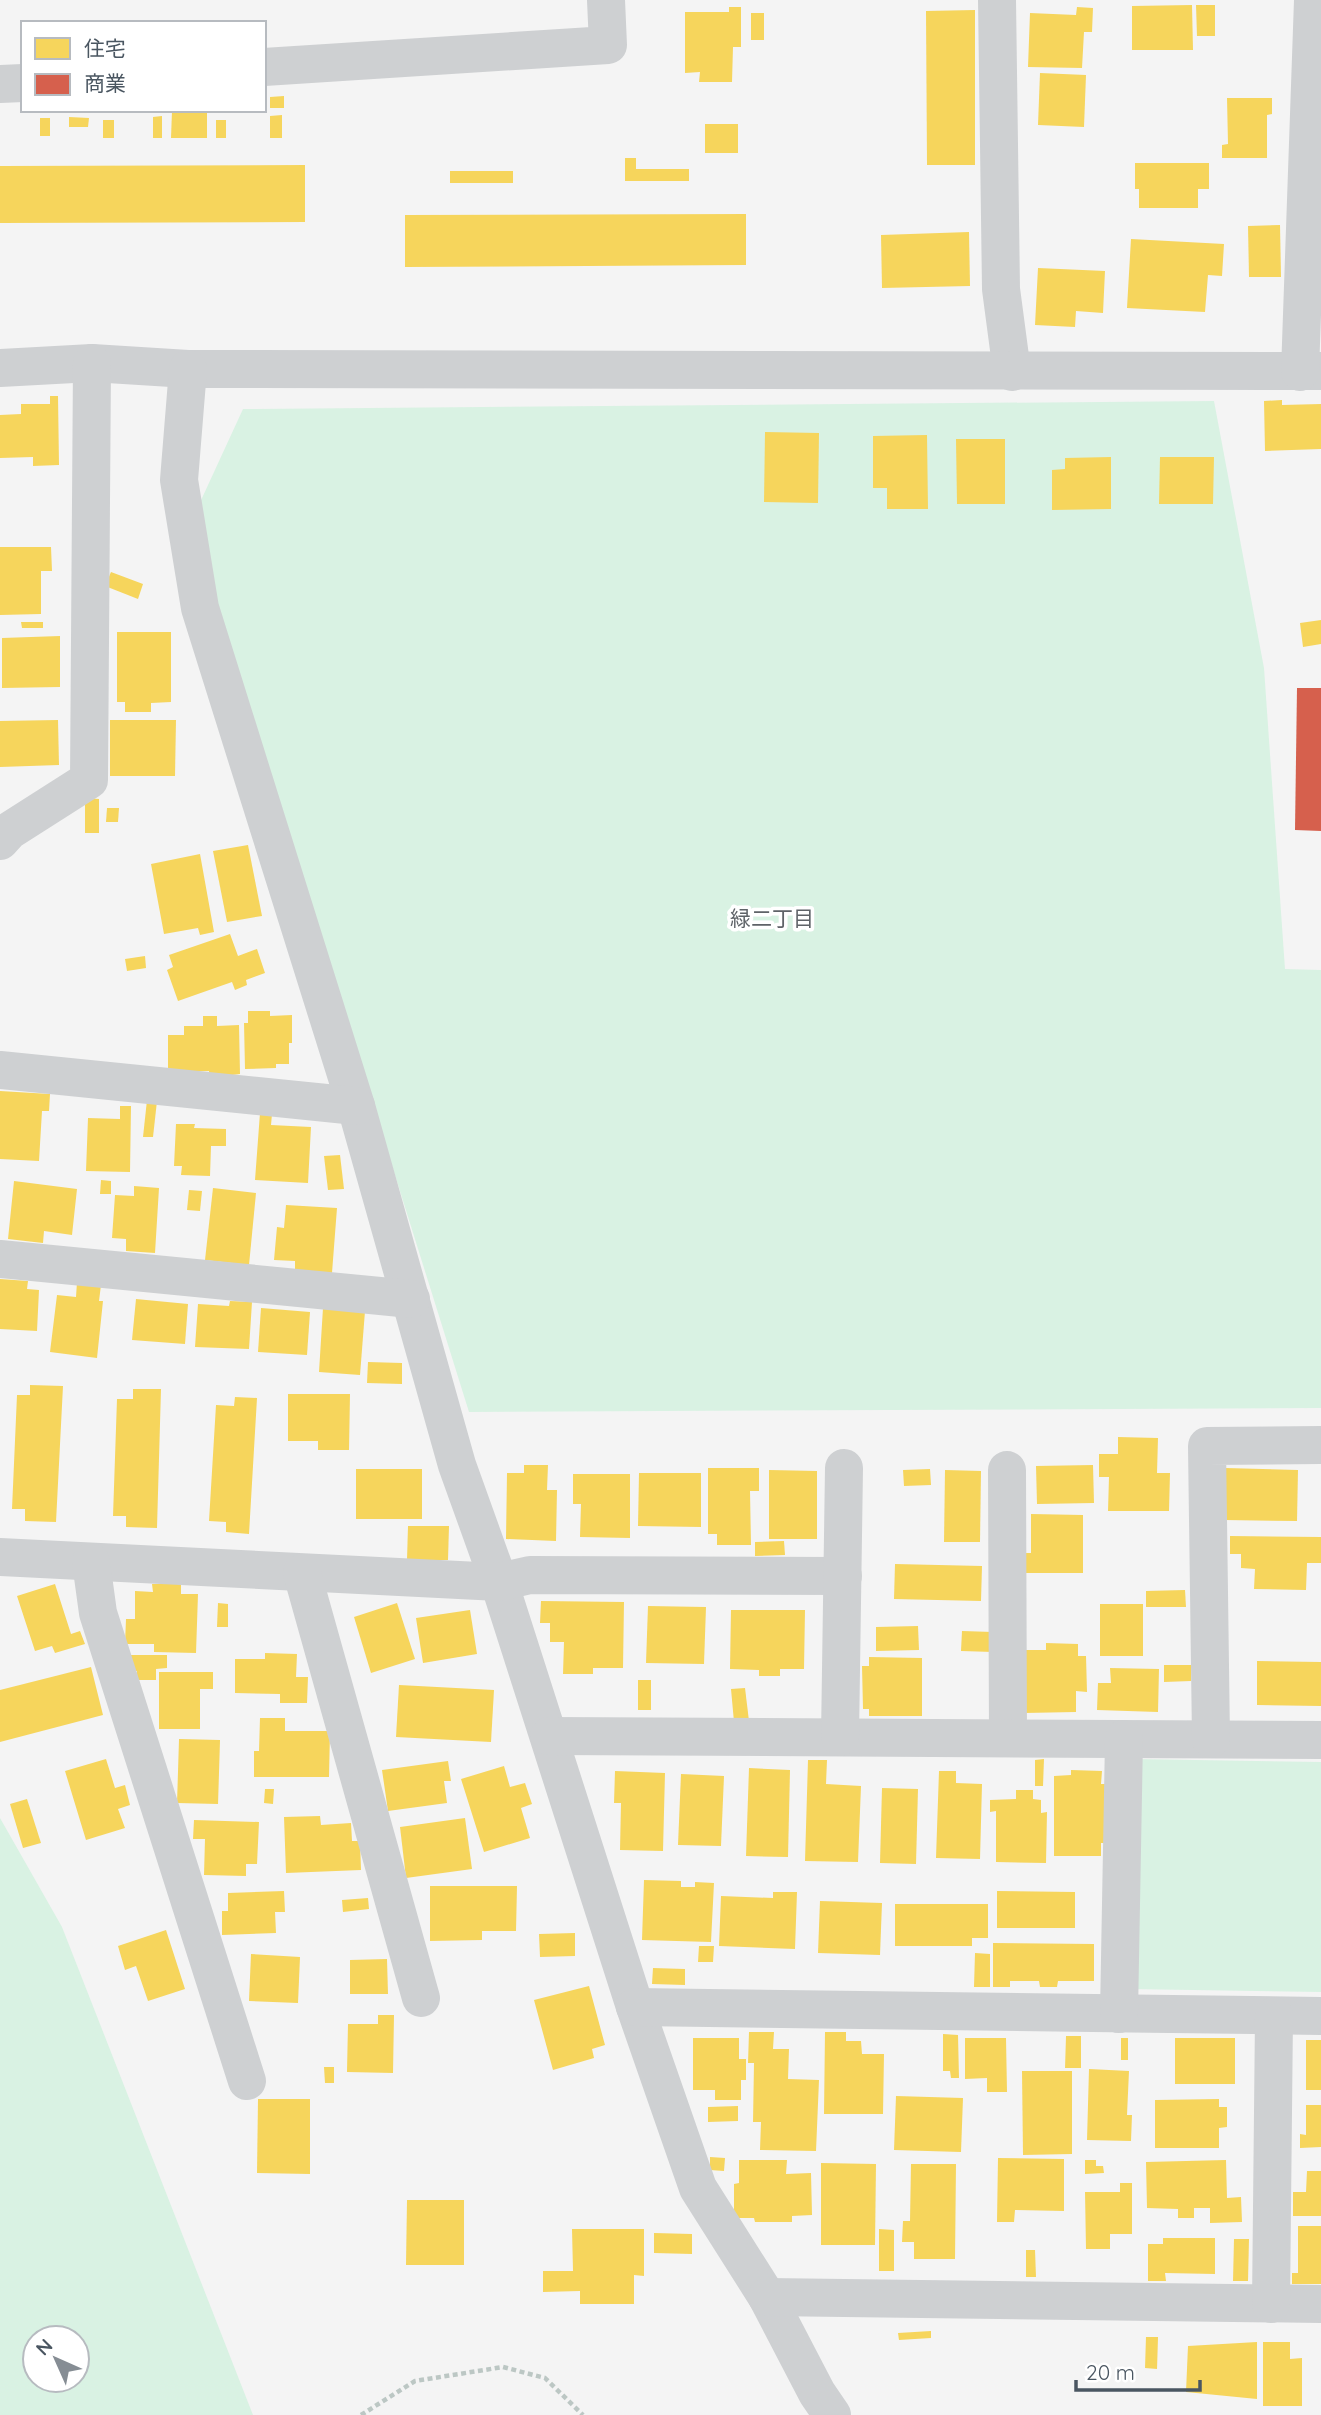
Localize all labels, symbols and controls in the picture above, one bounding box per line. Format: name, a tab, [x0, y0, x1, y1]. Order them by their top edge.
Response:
legend	[21, 21, 266, 112]
text: 住宅	[84, 35, 126, 61]
text: 商業	[84, 70, 126, 96]
district label: 緑二丁目	[730, 905, 814, 931]
north arrow	[21, 2324, 91, 2394]
text: N	[31, 2334, 57, 2360]
scale bar	[1076, 2348, 1200, 2392]
text: 20 m	[1086, 2359, 1135, 2385]

